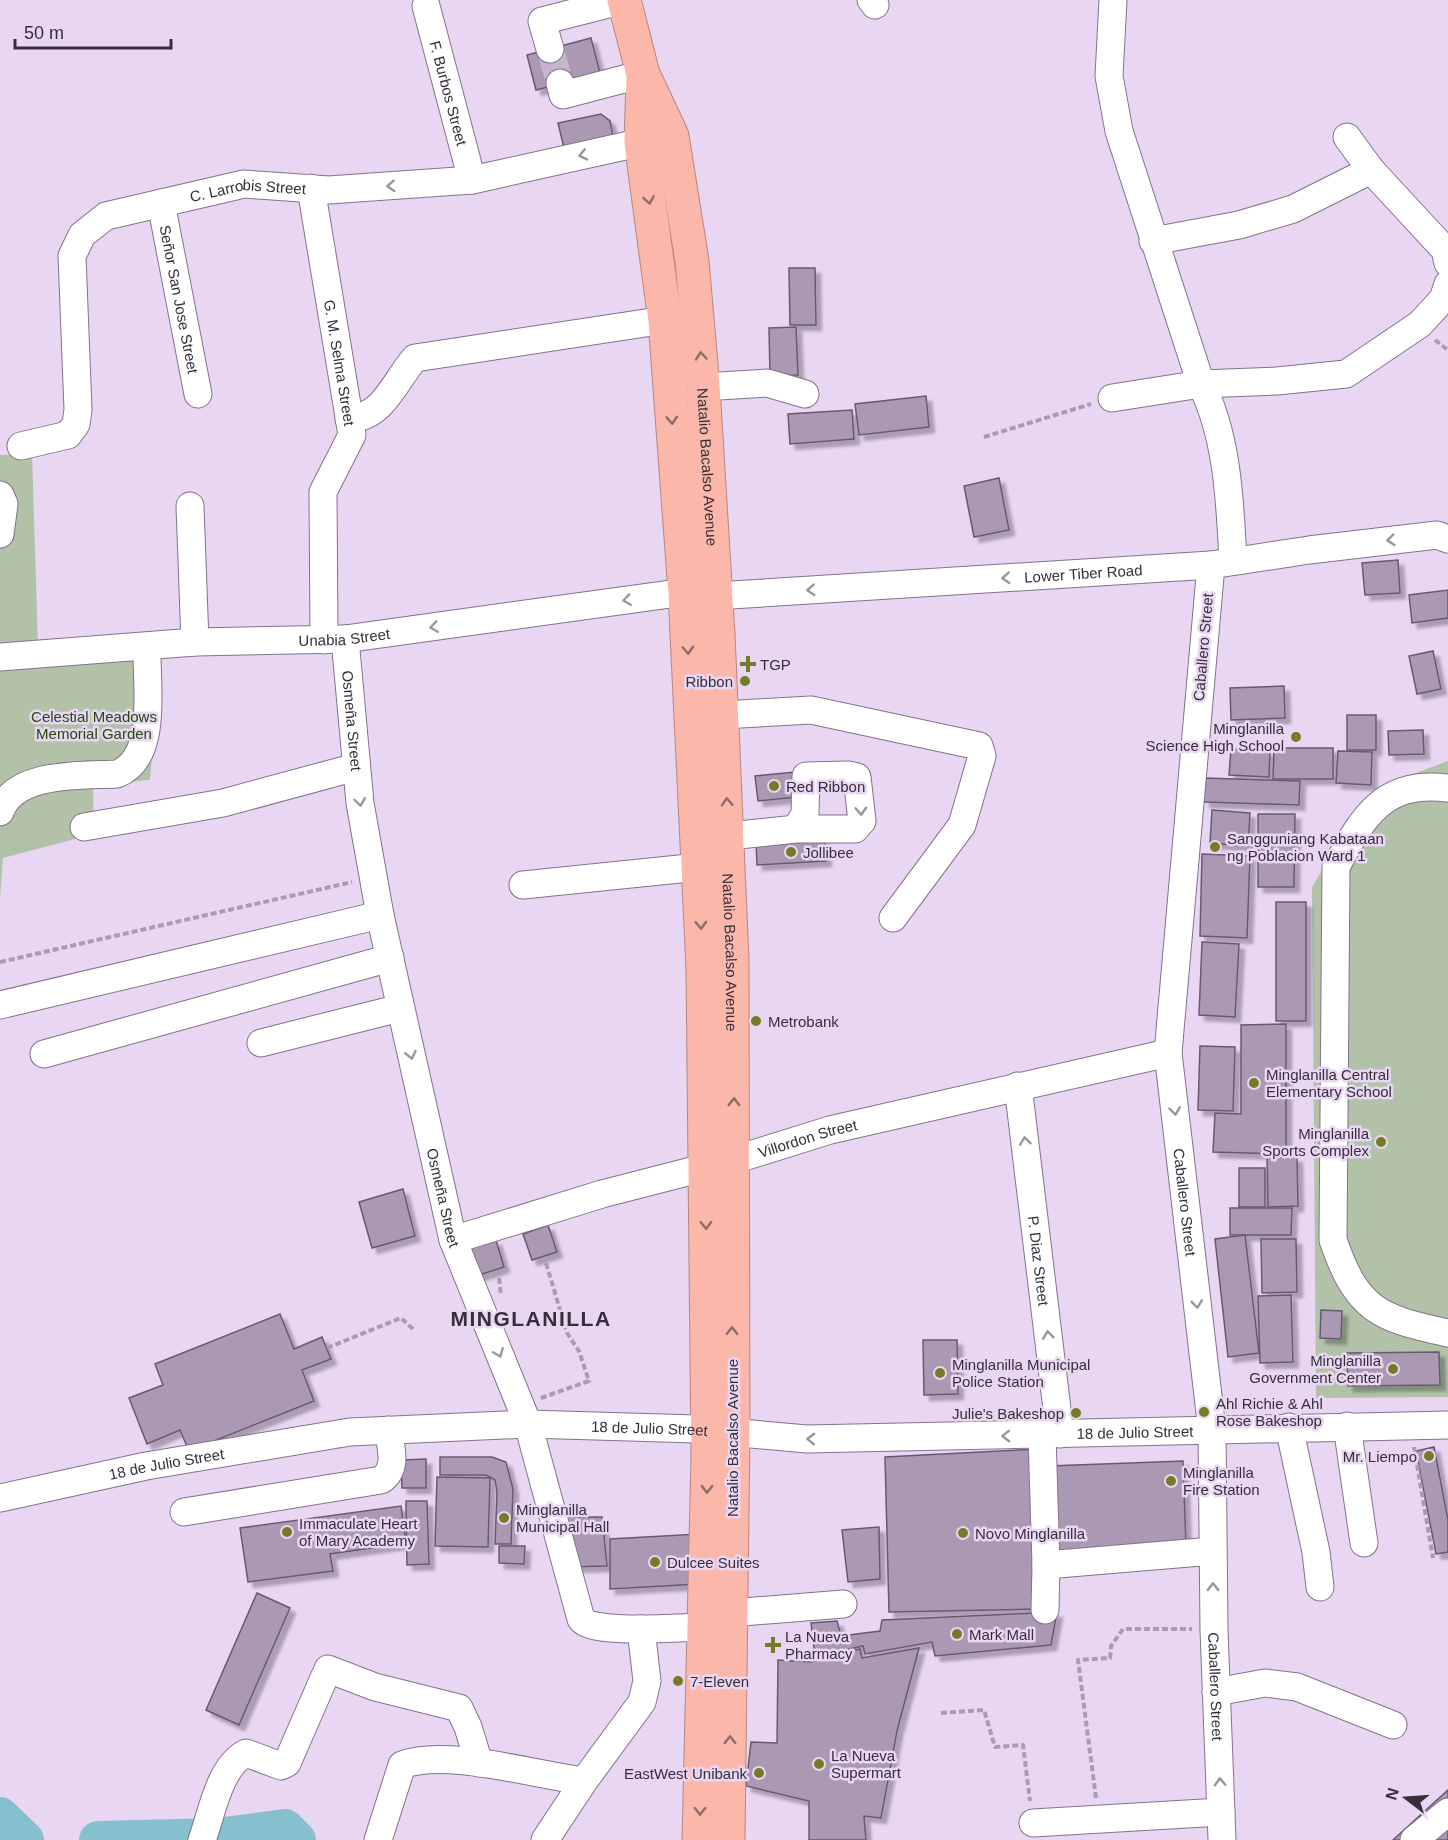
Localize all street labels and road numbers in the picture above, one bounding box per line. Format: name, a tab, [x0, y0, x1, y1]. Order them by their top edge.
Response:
street label: F. Burbos Street	[427, 39, 471, 148]
street label: C. Larrobis Street	[188, 175, 307, 205]
street label: Señor San Jose Street	[157, 223, 202, 376]
street label: G. M. Selma Street	[321, 298, 359, 428]
street label: Natalio Bacalso Avenue	[695, 387, 721, 546]
street label: Lower Tiber Road	[1024, 561, 1143, 585]
street label: Caballero Street	[1190, 591, 1216, 702]
street label: Unabia Street	[298, 624, 392, 648]
street label: Osmeña Street	[339, 670, 366, 773]
street label: Natalio Bacalso Avenue	[720, 873, 741, 1031]
street label: Villordon Street	[756, 1115, 859, 1160]
street label: Osmeña Street	[424, 1146, 464, 1250]
street label: Caballero Street	[1171, 1147, 1200, 1258]
street label: P. Diaz Street	[1025, 1215, 1053, 1308]
street label: Natalio Bacalso Avenue	[724, 1359, 741, 1517]
street label: 18 de Julio Street	[591, 1417, 709, 1439]
street label: 18 de Julio Street	[1076, 1422, 1194, 1442]
street label: 18 de Julio Street	[107, 1445, 226, 1482]
street label: Caballero Street	[1206, 1632, 1227, 1742]

